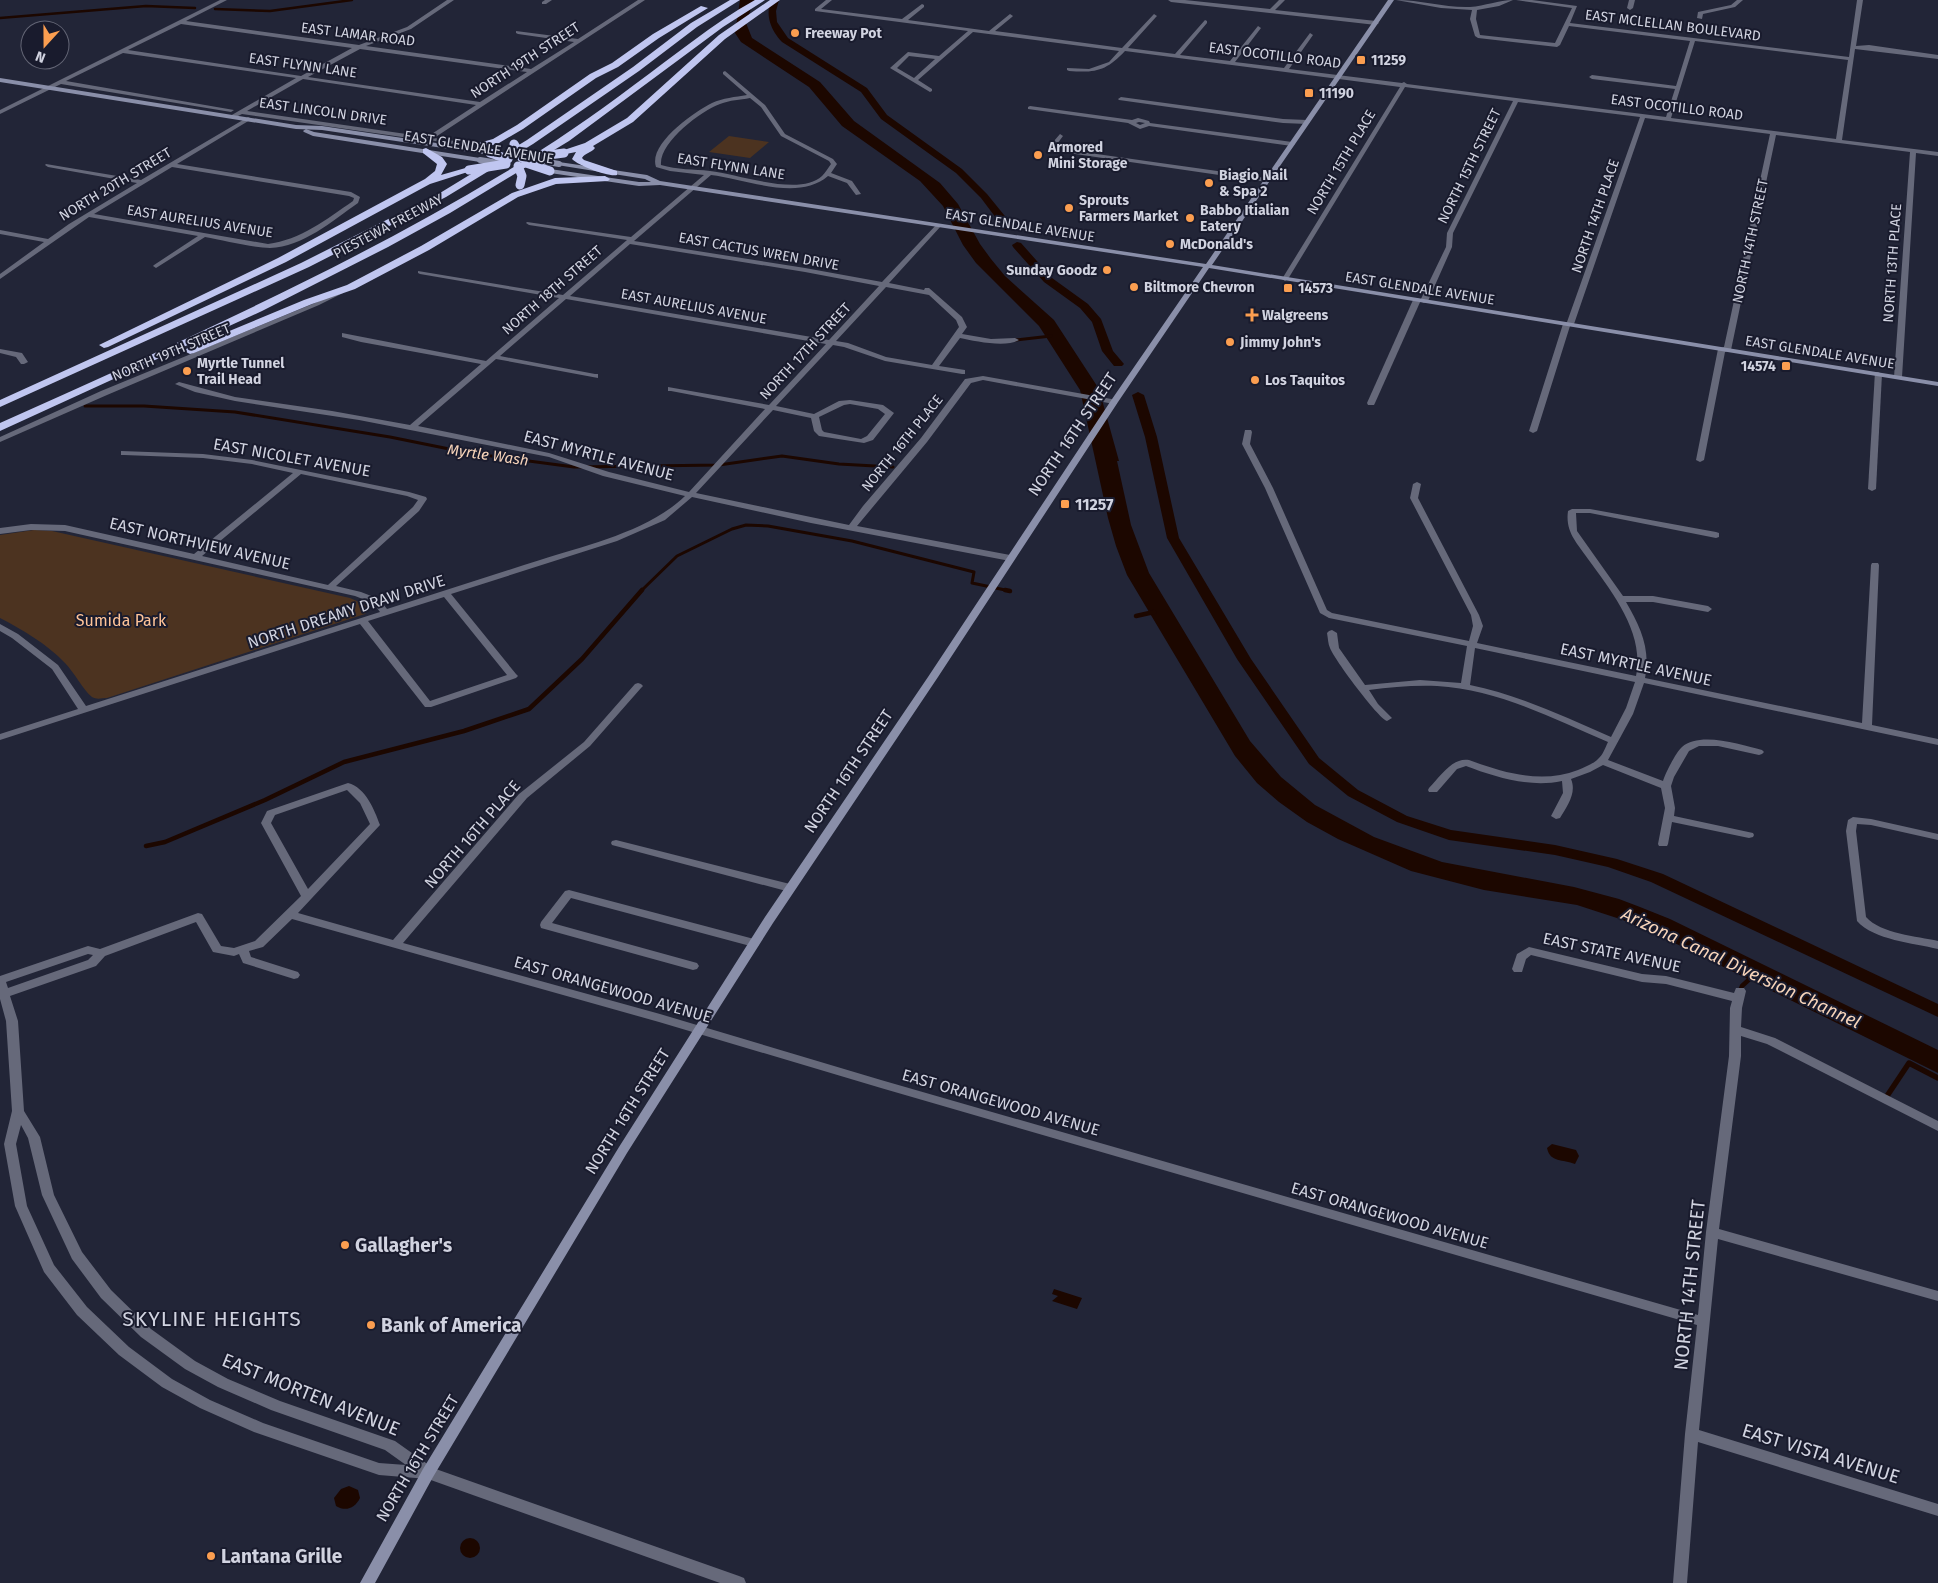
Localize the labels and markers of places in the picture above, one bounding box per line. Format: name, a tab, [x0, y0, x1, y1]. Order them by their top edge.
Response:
place label: Freeway Pot	[805, 25, 882, 42]
marker: Freeway Pot	[789, 27, 801, 39]
place label: 11259	[1371, 52, 1406, 69]
marker: 11259	[1355, 54, 1367, 66]
place label: 11190	[1319, 85, 1354, 102]
marker: 11190	[1303, 87, 1315, 99]
place label: Armored Mini Storage	[1047, 139, 1128, 172]
marker: Armored Mini Storage	[1032, 149, 1044, 161]
place label: Biagio Nail & Spa 2	[1219, 167, 1288, 200]
marker: Biagio Nail & Spa 2	[1203, 177, 1215, 189]
place label: Sprouts Farmers Market	[1079, 192, 1179, 225]
marker: Sprouts Farmers Market	[1063, 202, 1075, 214]
place label: Babbo Itialian Eatery	[1200, 202, 1289, 235]
marker: Babbo Itialian Eatery	[1184, 212, 1196, 224]
place label: McDonald's	[1180, 236, 1253, 253]
marker: McDonald's	[1164, 238, 1176, 250]
place label: Sunday Goodz	[1006, 262, 1098, 279]
marker: Sunday Goodz	[1101, 264, 1113, 276]
place label: Biltmore Chevron	[1144, 279, 1255, 296]
place label: 14573	[1298, 280, 1333, 297]
marker: Biltmore Chevron	[1128, 281, 1140, 293]
marker: 14573	[1282, 282, 1294, 294]
place label: Walgreens	[1262, 307, 1329, 324]
marker: Walgreens	[1246, 309, 1258, 321]
place label: Jimmy John's	[1239, 334, 1321, 351]
marker: Jimmy John's	[1224, 336, 1236, 348]
place label: Myrtle Tunnel Trail Head	[197, 355, 285, 388]
place label: 14574	[1741, 358, 1776, 375]
marker: 14574	[1780, 360, 1792, 372]
marker: Myrtle Tunnel Trail Head	[181, 365, 193, 377]
place label: Los Taquitos	[1265, 372, 1345, 389]
marker: Los Taquitos	[1249, 374, 1261, 386]
place label: 11257	[1075, 495, 1114, 514]
marker: 11257	[1059, 498, 1071, 510]
place label: Gallagher's	[355, 1234, 452, 1257]
marker: Gallagher's	[339, 1239, 351, 1251]
place label: Bank of America	[381, 1314, 522, 1337]
marker: Bank of America	[365, 1319, 377, 1331]
place label: Lantana Grille	[221, 1545, 342, 1568]
marker: Lantana Grille	[205, 1550, 217, 1562]

